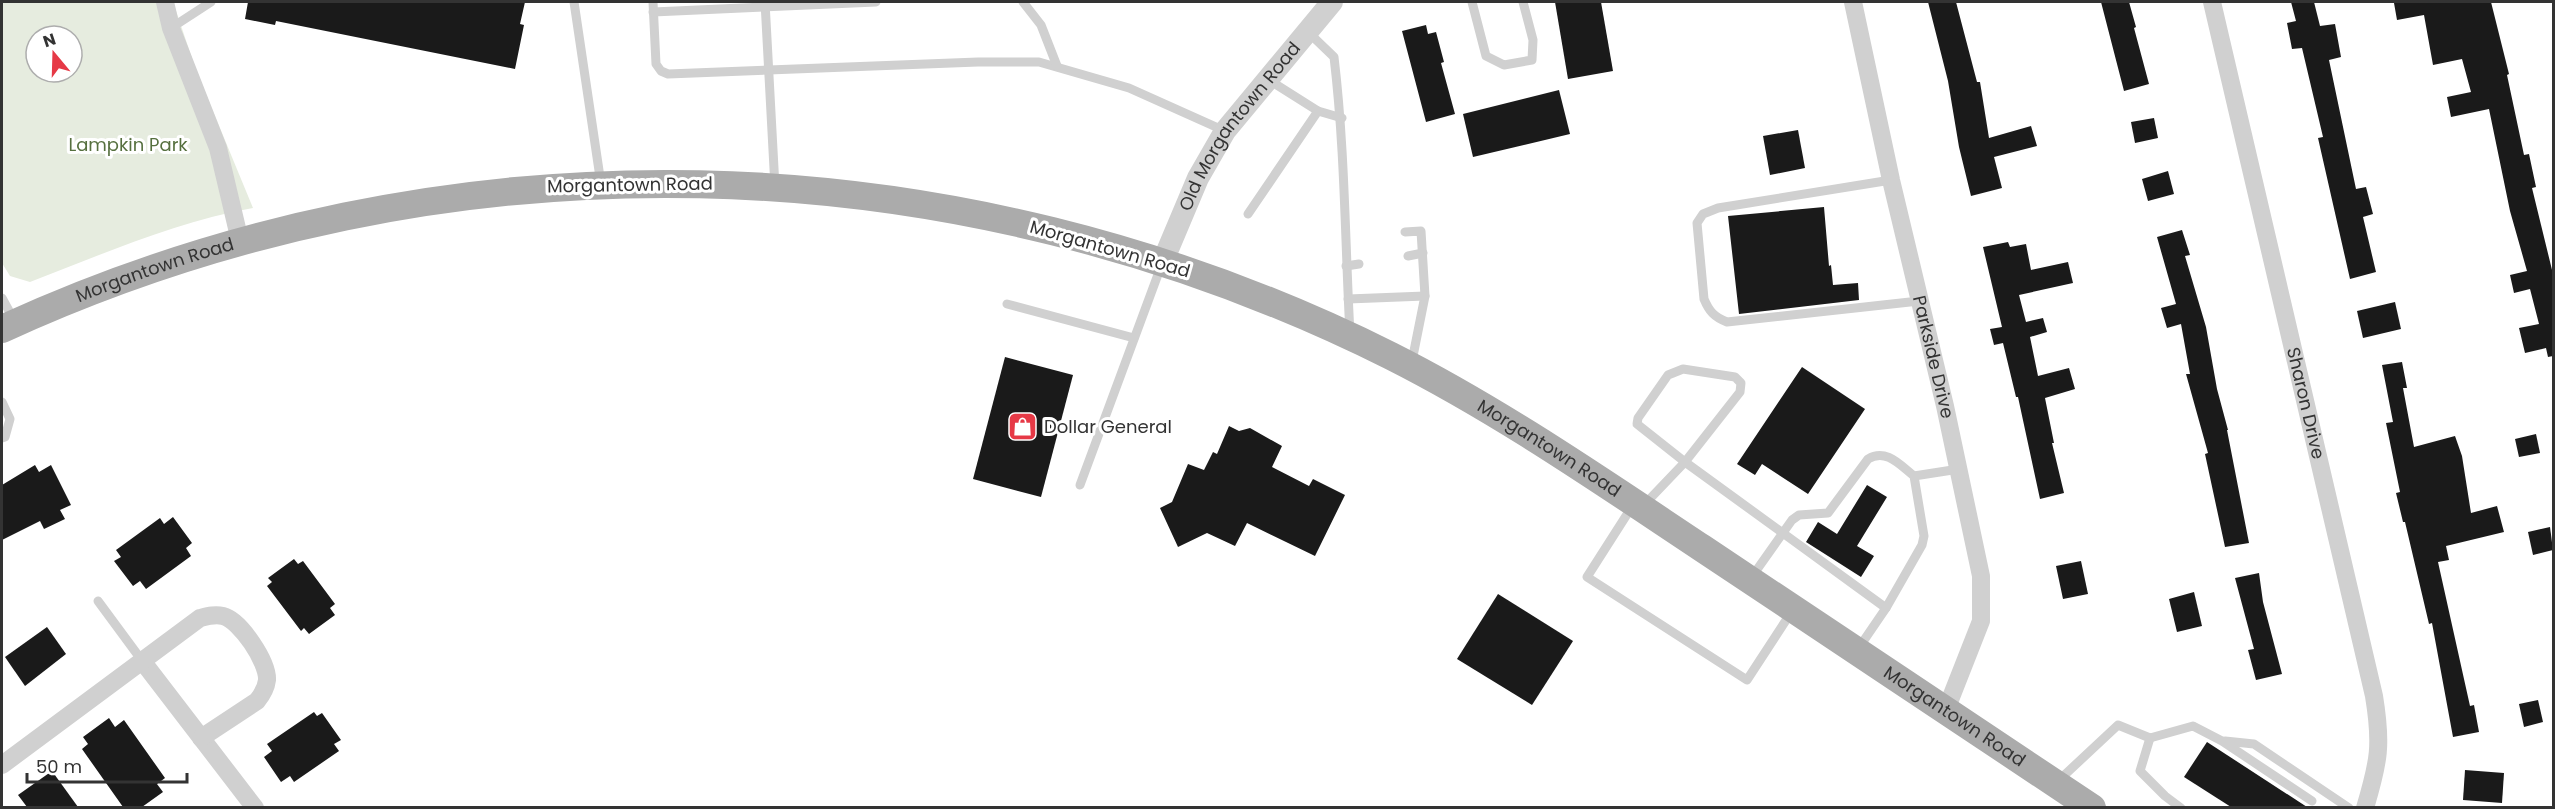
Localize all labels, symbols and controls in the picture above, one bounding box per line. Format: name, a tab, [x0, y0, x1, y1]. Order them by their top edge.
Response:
north arrow	[24, 24, 84, 84]
text: N	[40, 27, 59, 53]
street label: Old Morgantown Road	[1173, 36, 1306, 215]
park label: Lampkin Park	[68, 132, 188, 157]
street label: Morgantown Road	[547, 171, 713, 198]
street label: Morgantown Road	[1027, 214, 1193, 283]
street label: Morgantown Road	[72, 231, 237, 308]
street label: Parkside Drive	[1907, 293, 1960, 421]
street label: Sharon Drive	[2281, 345, 2331, 461]
street label: Morgantown Road	[1473, 393, 1626, 503]
shop icon: Dollar General	[1007, 411, 1039, 443]
place label: Dollar General	[1044, 414, 1172, 439]
street label: Morgantown Road	[1879, 660, 2031, 772]
scale bar	[27, 746, 188, 784]
text: 50 m	[36, 754, 82, 779]

